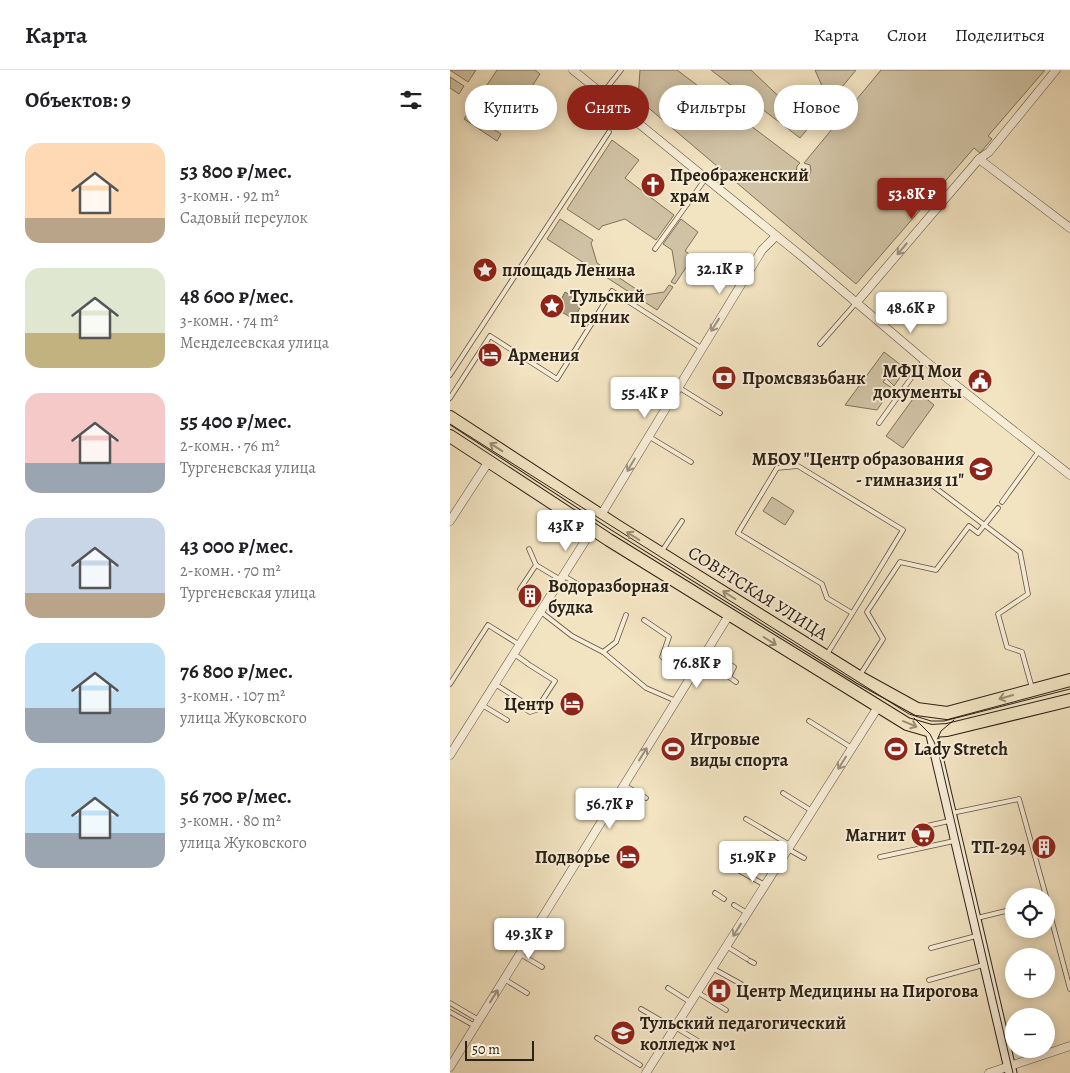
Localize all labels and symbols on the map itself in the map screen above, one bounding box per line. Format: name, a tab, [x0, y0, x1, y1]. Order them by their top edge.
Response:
place label: Преображенский храм	[670, 163, 809, 208]
church icon: Преображенский храм	[640, 172, 666, 198]
pin: 53.8K ₽	[866, 178, 958, 220]
one-way arrow	[897, 242, 908, 255]
pin: 32.1K ₽	[674, 252, 766, 295]
place icon: площадь Ленина	[472, 257, 498, 283]
place label: площадь Ленина	[502, 258, 636, 282]
place label: Тульский пряник	[570, 284, 645, 329]
pin: 48.6K ₽	[865, 292, 957, 334]
place icon: Тульский пряник	[539, 293, 565, 319]
one-way arrow	[710, 318, 720, 332]
hotel icon: Армения	[477, 342, 503, 368]
place label: Армения	[507, 343, 579, 367]
place label: МФЦ Мои документы	[872, 359, 962, 404]
bank icon: Промсвязьбанк	[711, 365, 737, 391]
place label: Промсвязьбанк	[742, 366, 866, 390]
public building icon: МФЦ Мои документы	[967, 368, 993, 394]
pin: 55.4K ₽	[599, 376, 691, 419]
one-way arrow	[490, 442, 504, 452]
place label: МБОУ "Центр образования - гимназия 11"	[752, 447, 964, 492]
school or university icon: МБОУ "Центр образования - гимназия 11"	[968, 456, 994, 482]
one-way arrow	[625, 458, 635, 472]
pin: 43K ₽	[531, 510, 601, 552]
one-way arrow	[626, 530, 640, 540]
street label: СОВЕТСКАЯ УЛИЦА	[684, 540, 833, 646]
place label: Водоразборная будка	[548, 574, 669, 619]
building icon: Водоразборная будка	[517, 583, 543, 609]
one-way arrow	[722, 590, 736, 600]
one-way arrow	[763, 636, 777, 646]
pin: 76.8K ₽	[651, 646, 743, 689]
hotel icon: Центр	[559, 691, 585, 717]
place label: Центр	[504, 692, 554, 716]
one-way arrow	[998, 693, 1014, 703]
one-way arrow	[902, 720, 917, 730]
place label: Игровые виды спорта	[690, 727, 789, 772]
sports icon: Игровые виды спорта	[660, 736, 686, 762]
sports icon: Lady Stretch	[883, 736, 909, 762]
place label: Lady Stretch	[914, 737, 1008, 761]
one-way arrow	[639, 747, 649, 761]
one-way arrow	[837, 755, 847, 769]
pin: 56.7K ₽	[564, 788, 656, 830]
supermarket icon: Магнит	[910, 822, 936, 848]
place label: Магнит	[845, 823, 906, 847]
building icon: ТП-294	[1031, 834, 1057, 860]
place label: ТП-294	[971, 835, 1027, 859]
pin: 51.9K ₽	[707, 840, 799, 883]
hotel icon: Подворье	[615, 844, 641, 870]
place label: Подворье	[535, 845, 610, 869]
pin: 49.3K ₽	[483, 918, 575, 960]
one-way arrow	[731, 922, 741, 936]
hospital icon: Центр Медицины на Пирогова	[706, 978, 732, 1004]
place label: Центр Медицины на Пирогова	[736, 979, 979, 1003]
one-way arrow	[489, 989, 499, 1003]
place label: Тульский педагогический колледж №1	[640, 1011, 846, 1056]
school or university icon: Тульский педагогический колледж №1	[610, 1020, 636, 1046]
scale bar	[465, 1038, 534, 1061]

